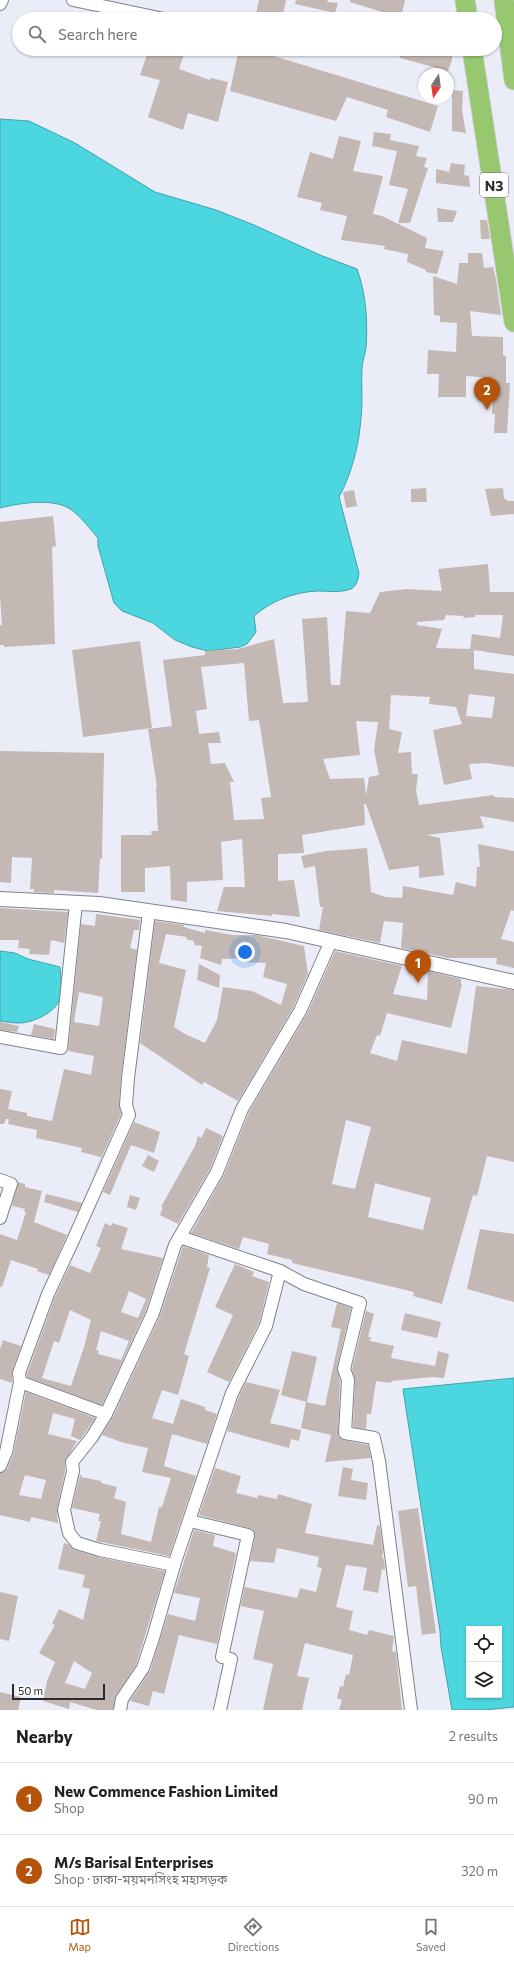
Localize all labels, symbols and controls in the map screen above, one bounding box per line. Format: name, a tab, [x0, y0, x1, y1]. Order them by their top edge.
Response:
search box	[12, 12, 502, 56]
icon: search	[26, 23, 48, 45]
text: Search here	[58, 25, 137, 43]
north arrow	[418, 68, 454, 104]
road number: N3	[480, 173, 508, 197]
pin: 2	[474, 377, 500, 410]
your location	[235, 942, 255, 962]
pin: 1	[405, 950, 431, 983]
map controls	[466, 1626, 502, 1698]
button: locate	[466, 1626, 502, 1662]
button: layers	[466, 1662, 502, 1698]
scale bar	[12, 1682, 105, 1701]
text: 50 m	[18, 1684, 43, 1697]
text: Nearby	[16, 1726, 73, 1747]
text: 2 results	[449, 1728, 498, 1744]
text: New Commence Fashion Limited	[54, 1782, 278, 1800]
text: 1	[26, 1791, 32, 1807]
text: 90 m	[468, 1791, 498, 1807]
text: Shop	[54, 1800, 85, 1816]
text: M/s Barisal Enterprises	[54, 1853, 214, 1871]
text: 2	[25, 1863, 33, 1879]
text: 320 m	[461, 1863, 498, 1879]
text: Shop · ঢাকা-ময়মনসিংহ মহাসড়ক	[54, 1871, 227, 1887]
tab: Map	[68, 1916, 91, 1953]
tab: Directions	[228, 1916, 279, 1953]
tab: Saved	[416, 1916, 446, 1953]

